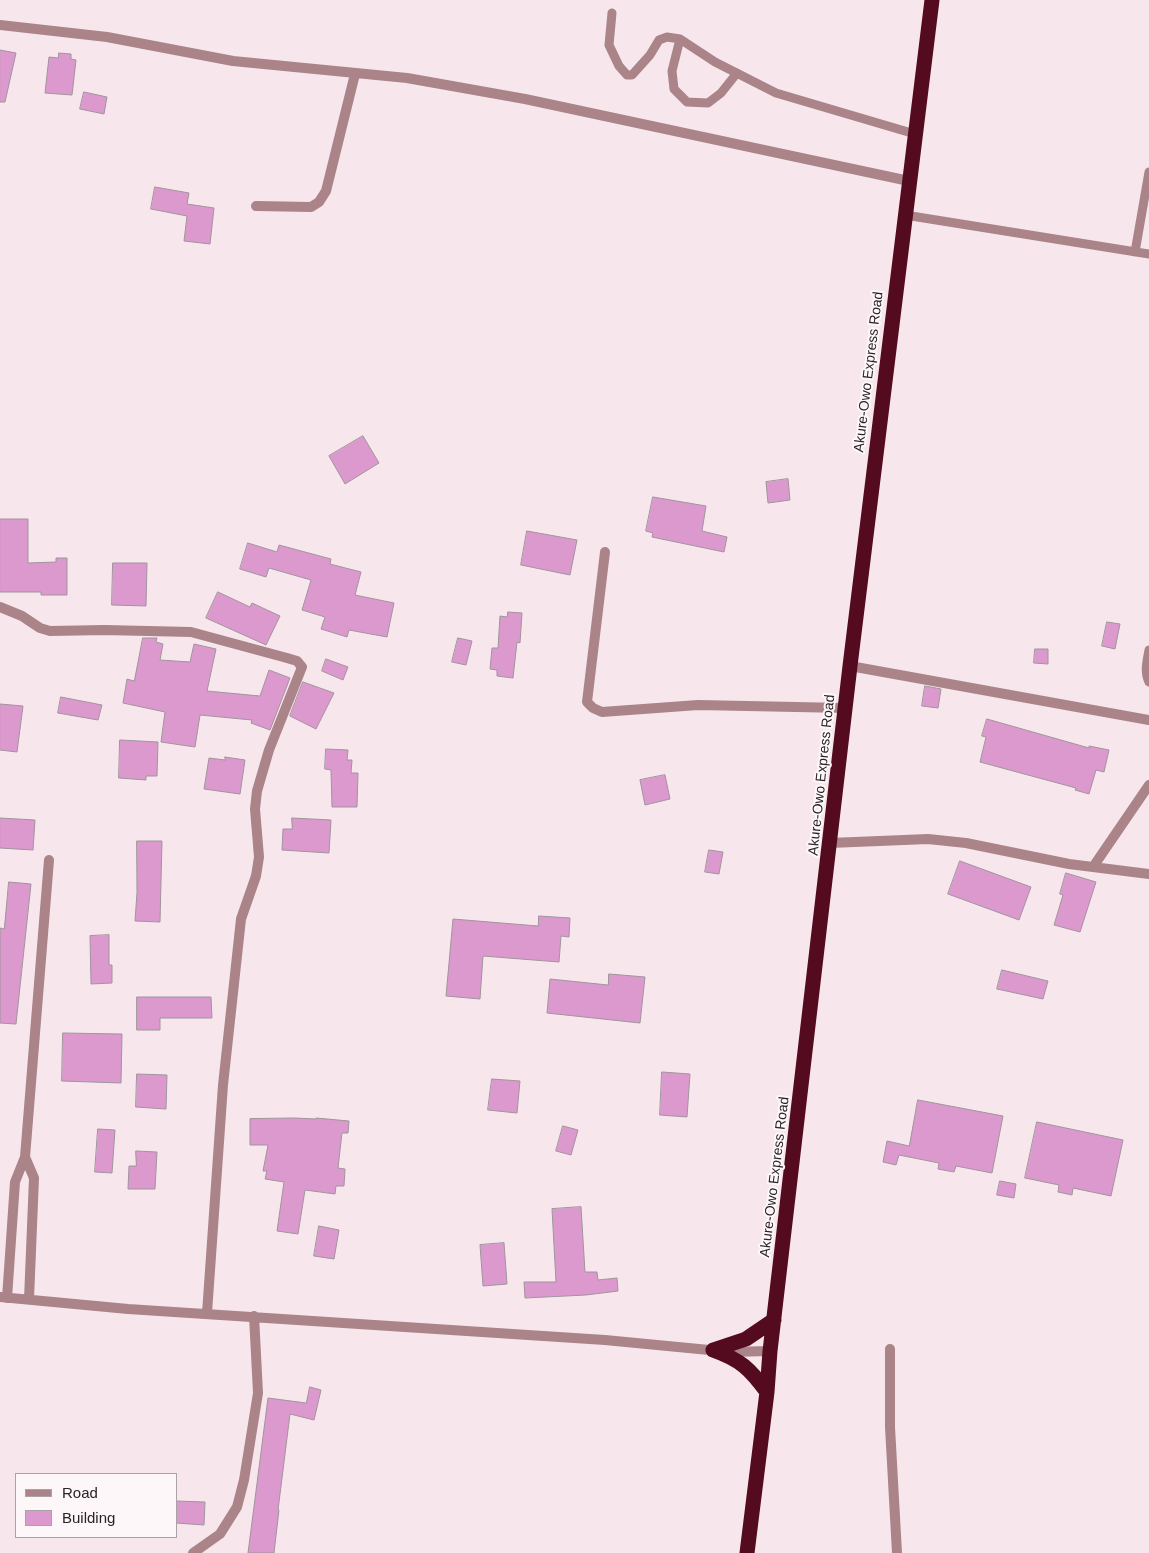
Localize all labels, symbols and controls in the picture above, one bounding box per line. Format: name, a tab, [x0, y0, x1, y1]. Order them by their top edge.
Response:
street label: Akure-Owo Express Road	[851, 291, 887, 453]
street label: Akure-Owo Express Road	[805, 694, 839, 856]
street label: Akure-Owo Express Road	[757, 1096, 793, 1258]
legend	[15, 1473, 178, 1538]
text: Road	[62, 1484, 98, 1501]
text: Building	[62, 1509, 115, 1526]

